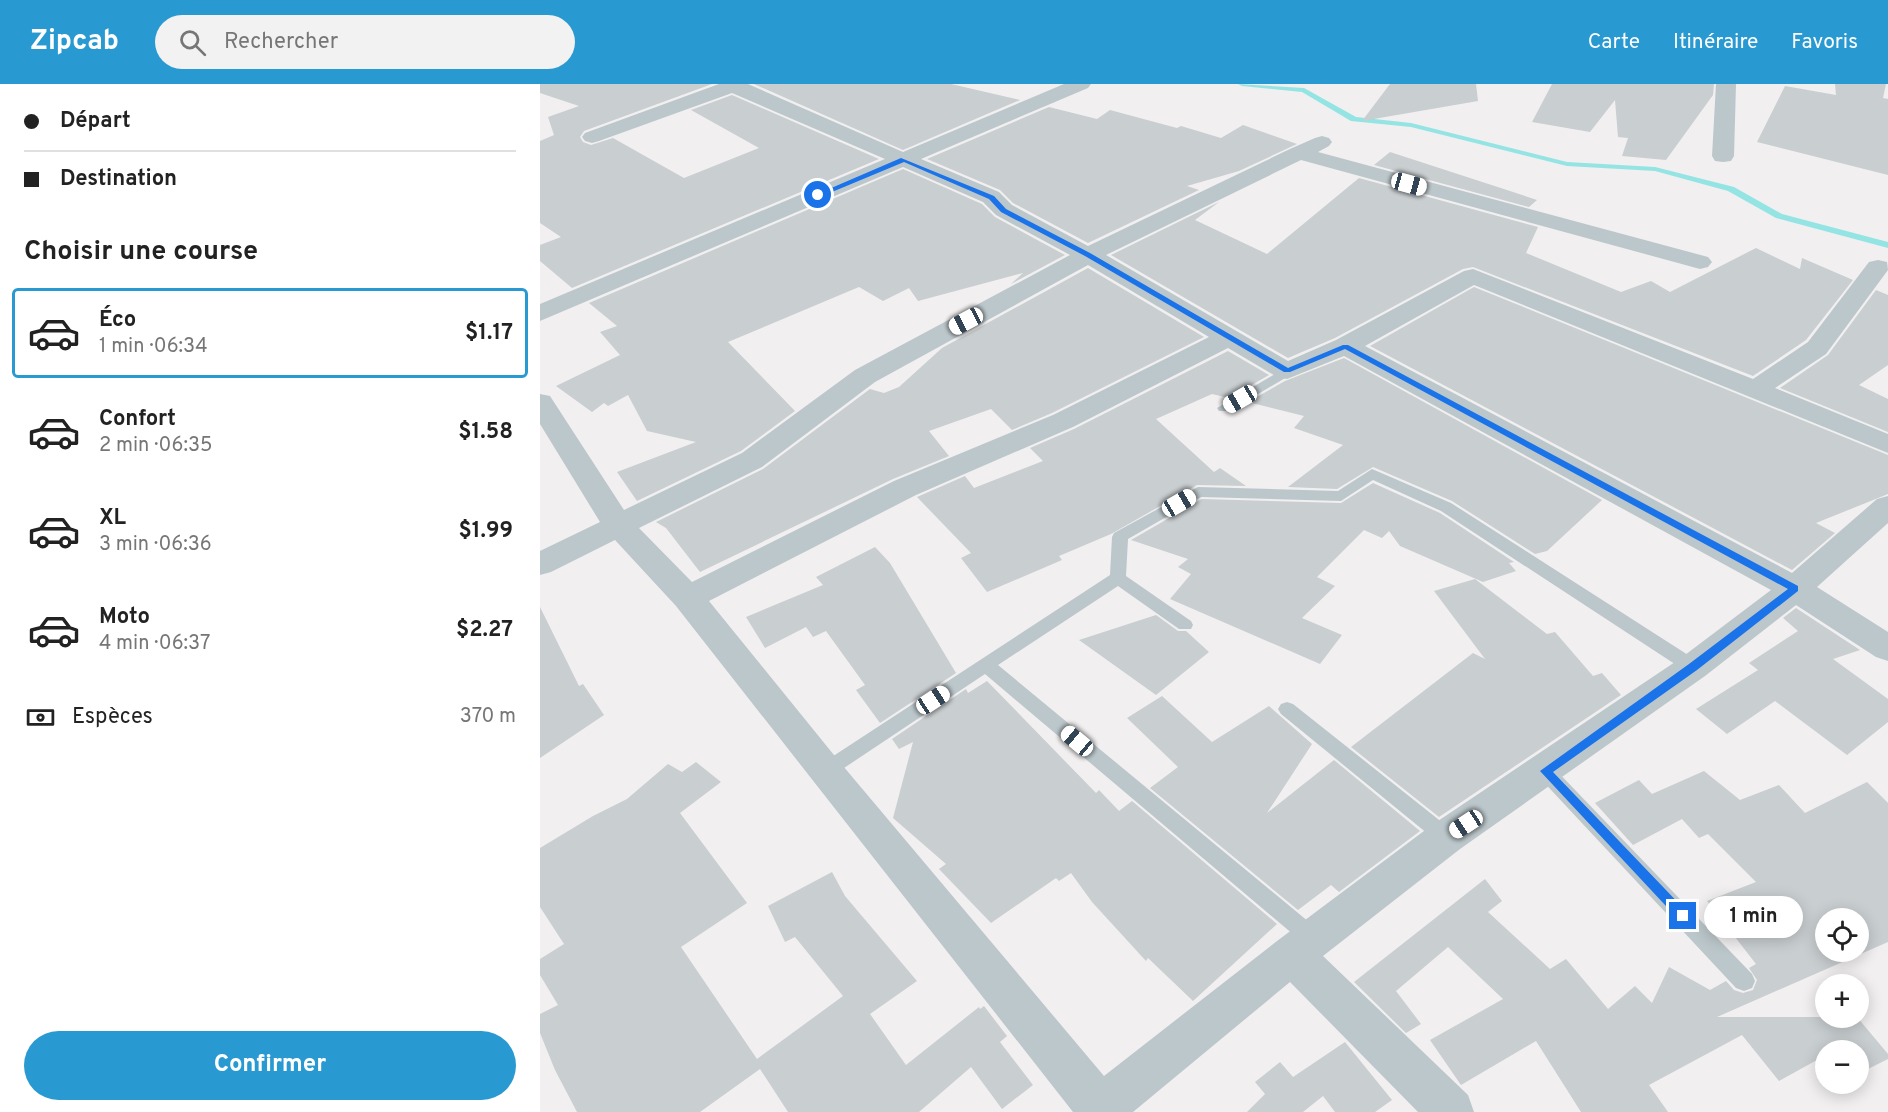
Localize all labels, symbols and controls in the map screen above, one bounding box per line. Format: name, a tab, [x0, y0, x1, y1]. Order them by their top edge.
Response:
search box	[155, 15, 575, 69]
text: Zipcab	[30, 24, 119, 60]
icon: search	[176, 26, 209, 59]
text: Rechercher	[224, 29, 338, 56]
text: Carte	[1588, 29, 1640, 56]
text: Itinéraire	[1673, 29, 1758, 56]
text: Favoris	[1791, 29, 1858, 56]
text: Départ	[60, 108, 131, 135]
text: Destination	[60, 166, 177, 193]
car	[1389, 171, 1429, 197]
route start	[804, 181, 831, 208]
text: Choisir une course	[24, 235, 258, 269]
car	[946, 305, 986, 337]
icon: car	[27, 306, 81, 360]
text: Éco	[99, 307, 136, 334]
text: $1.17	[465, 320, 513, 347]
text: 1 min · 06:34	[99, 334, 208, 360]
car	[1220, 382, 1260, 416]
icon: car	[27, 405, 81, 459]
text: Confort	[99, 406, 176, 433]
text: $1.58	[458, 419, 513, 446]
text: 2 min · 06:35	[99, 433, 212, 459]
car	[1159, 486, 1199, 520]
icon: car	[27, 504, 81, 558]
text: XL	[99, 505, 126, 532]
text: $1.99	[458, 518, 513, 545]
text: 3 min · 06:36	[99, 532, 212, 558]
icon: car	[27, 603, 81, 657]
text: Moto	[99, 604, 150, 631]
text: $2.27	[456, 617, 513, 644]
text: 4 min · 06:37	[99, 631, 210, 657]
car	[913, 683, 953, 717]
icon: cash	[24, 701, 57, 734]
text: Espèces	[72, 704, 153, 731]
text: 370 m	[460, 704, 516, 730]
car	[1057, 723, 1097, 759]
car	[1446, 807, 1486, 841]
callout: 1 min	[1704, 895, 1803, 937]
route end	[1669, 902, 1696, 929]
text: 1 min	[1729, 904, 1778, 930]
map controls	[1815, 908, 1869, 1094]
button: locate	[1815, 908, 1869, 962]
button: +	[1815, 974, 1869, 1028]
button: Confirmer	[24, 1031, 516, 1100]
button: −	[1815, 1040, 1869, 1094]

